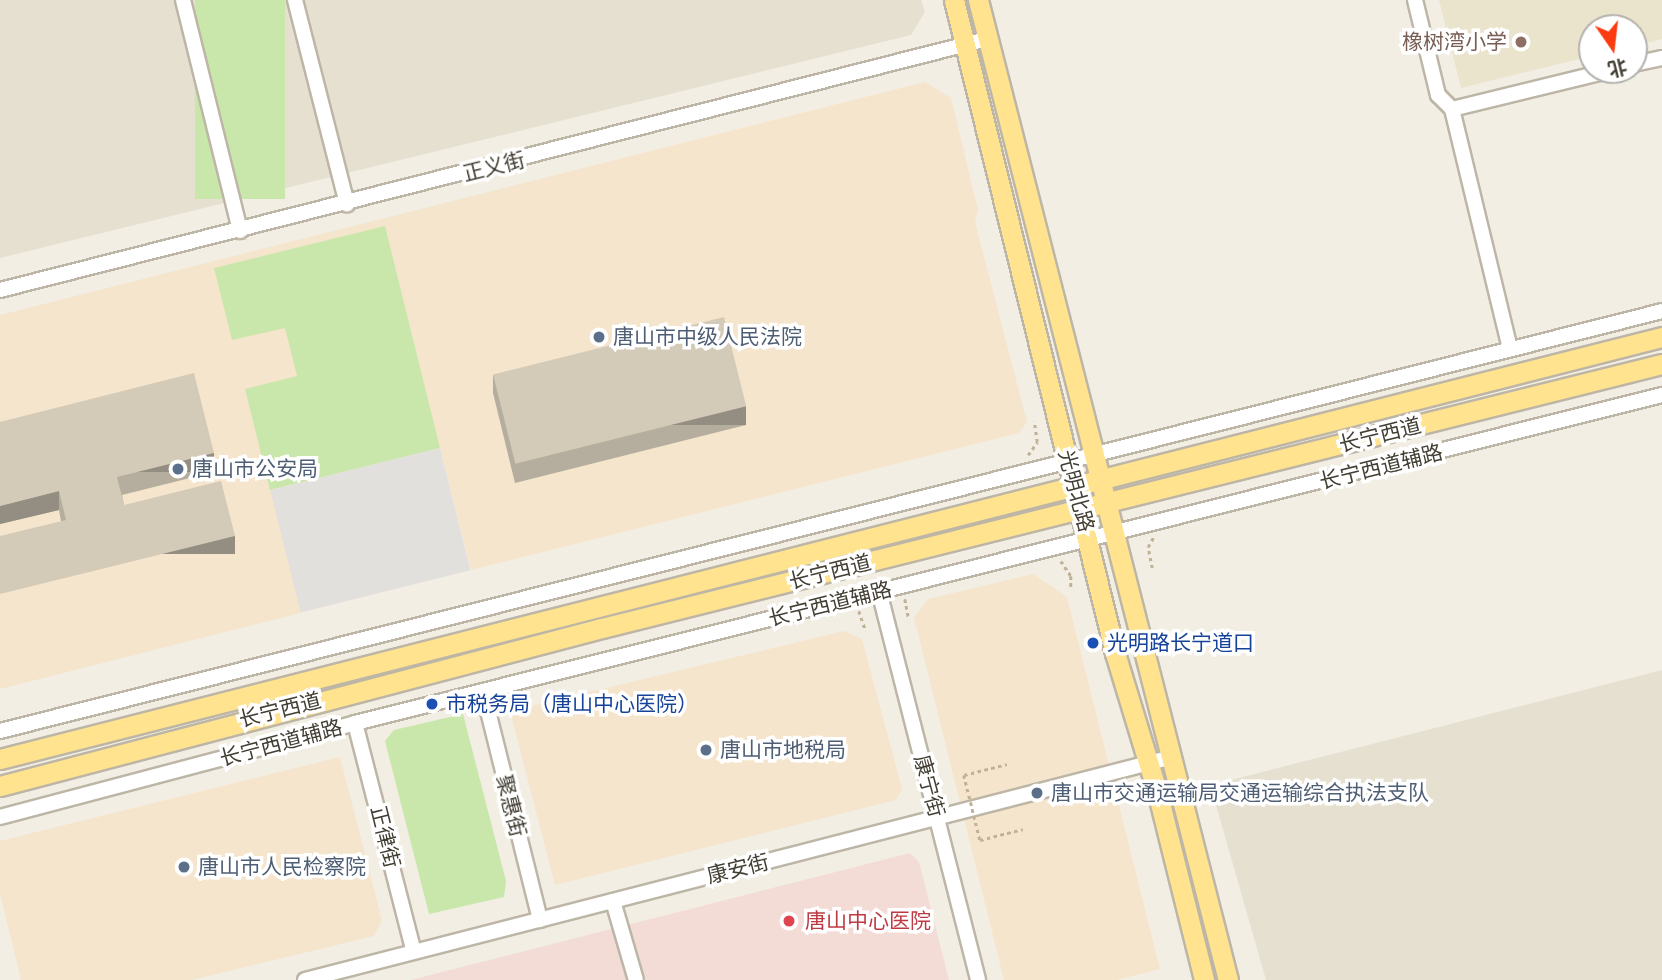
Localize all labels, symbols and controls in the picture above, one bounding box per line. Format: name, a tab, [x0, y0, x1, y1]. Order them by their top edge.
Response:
north arrow	[1578, 14, 1648, 84]
place label: 橡树湾小学	[1402, 29, 1507, 55]
marker: 橡树湾小学	[1513, 34, 1529, 50]
text: 北	[1606, 54, 1630, 81]
street label: 正义街	[460, 147, 528, 187]
place label: 唐山市中级人民法院	[613, 324, 802, 350]
marker: 唐山市中级人民法院	[591, 329, 607, 345]
street label: 长宁西道	[1336, 413, 1424, 457]
street label: 长宁西道辅路	[1317, 440, 1445, 494]
street label: 光明北路	[1053, 447, 1099, 535]
place label: 唐山市公安局	[192, 456, 318, 482]
marker: 唐山市公安局	[170, 461, 186, 477]
street label: 长宁西道	[786, 550, 874, 594]
street label: 长宁西道辅路	[766, 577, 894, 631]
place label: 光明路长宁道口	[1107, 630, 1254, 656]
marker: 光明路长宁道口	[1085, 635, 1101, 651]
street label: 长宁西道	[236, 688, 324, 732]
place label: 市税务局（唐山中心医院）	[446, 691, 698, 717]
marker: 市税务局（唐山中心医院）	[424, 696, 440, 712]
street label: 长宁西道辅路	[217, 715, 345, 771]
place label: 唐山市地税局	[720, 737, 846, 763]
marker: 唐山市地税局	[698, 742, 714, 758]
street label: 康宁街	[909, 752, 949, 820]
street label: 聚惠街	[491, 772, 531, 840]
place label: 唐山市交通运输局交通运输综合执法支队	[1051, 780, 1429, 806]
marker: 唐山市交通运输局交通运输综合执法支队	[1029, 785, 1045, 801]
street label: 正律街	[365, 803, 405, 871]
street label: 康安街	[704, 849, 772, 889]
place label: 唐山市人民检察院	[198, 854, 366, 880]
marker: 唐山市人民检察院	[176, 859, 192, 875]
place label: 唐山中心医院	[805, 908, 931, 934]
marker: 唐山中心医院	[779, 911, 799, 931]

